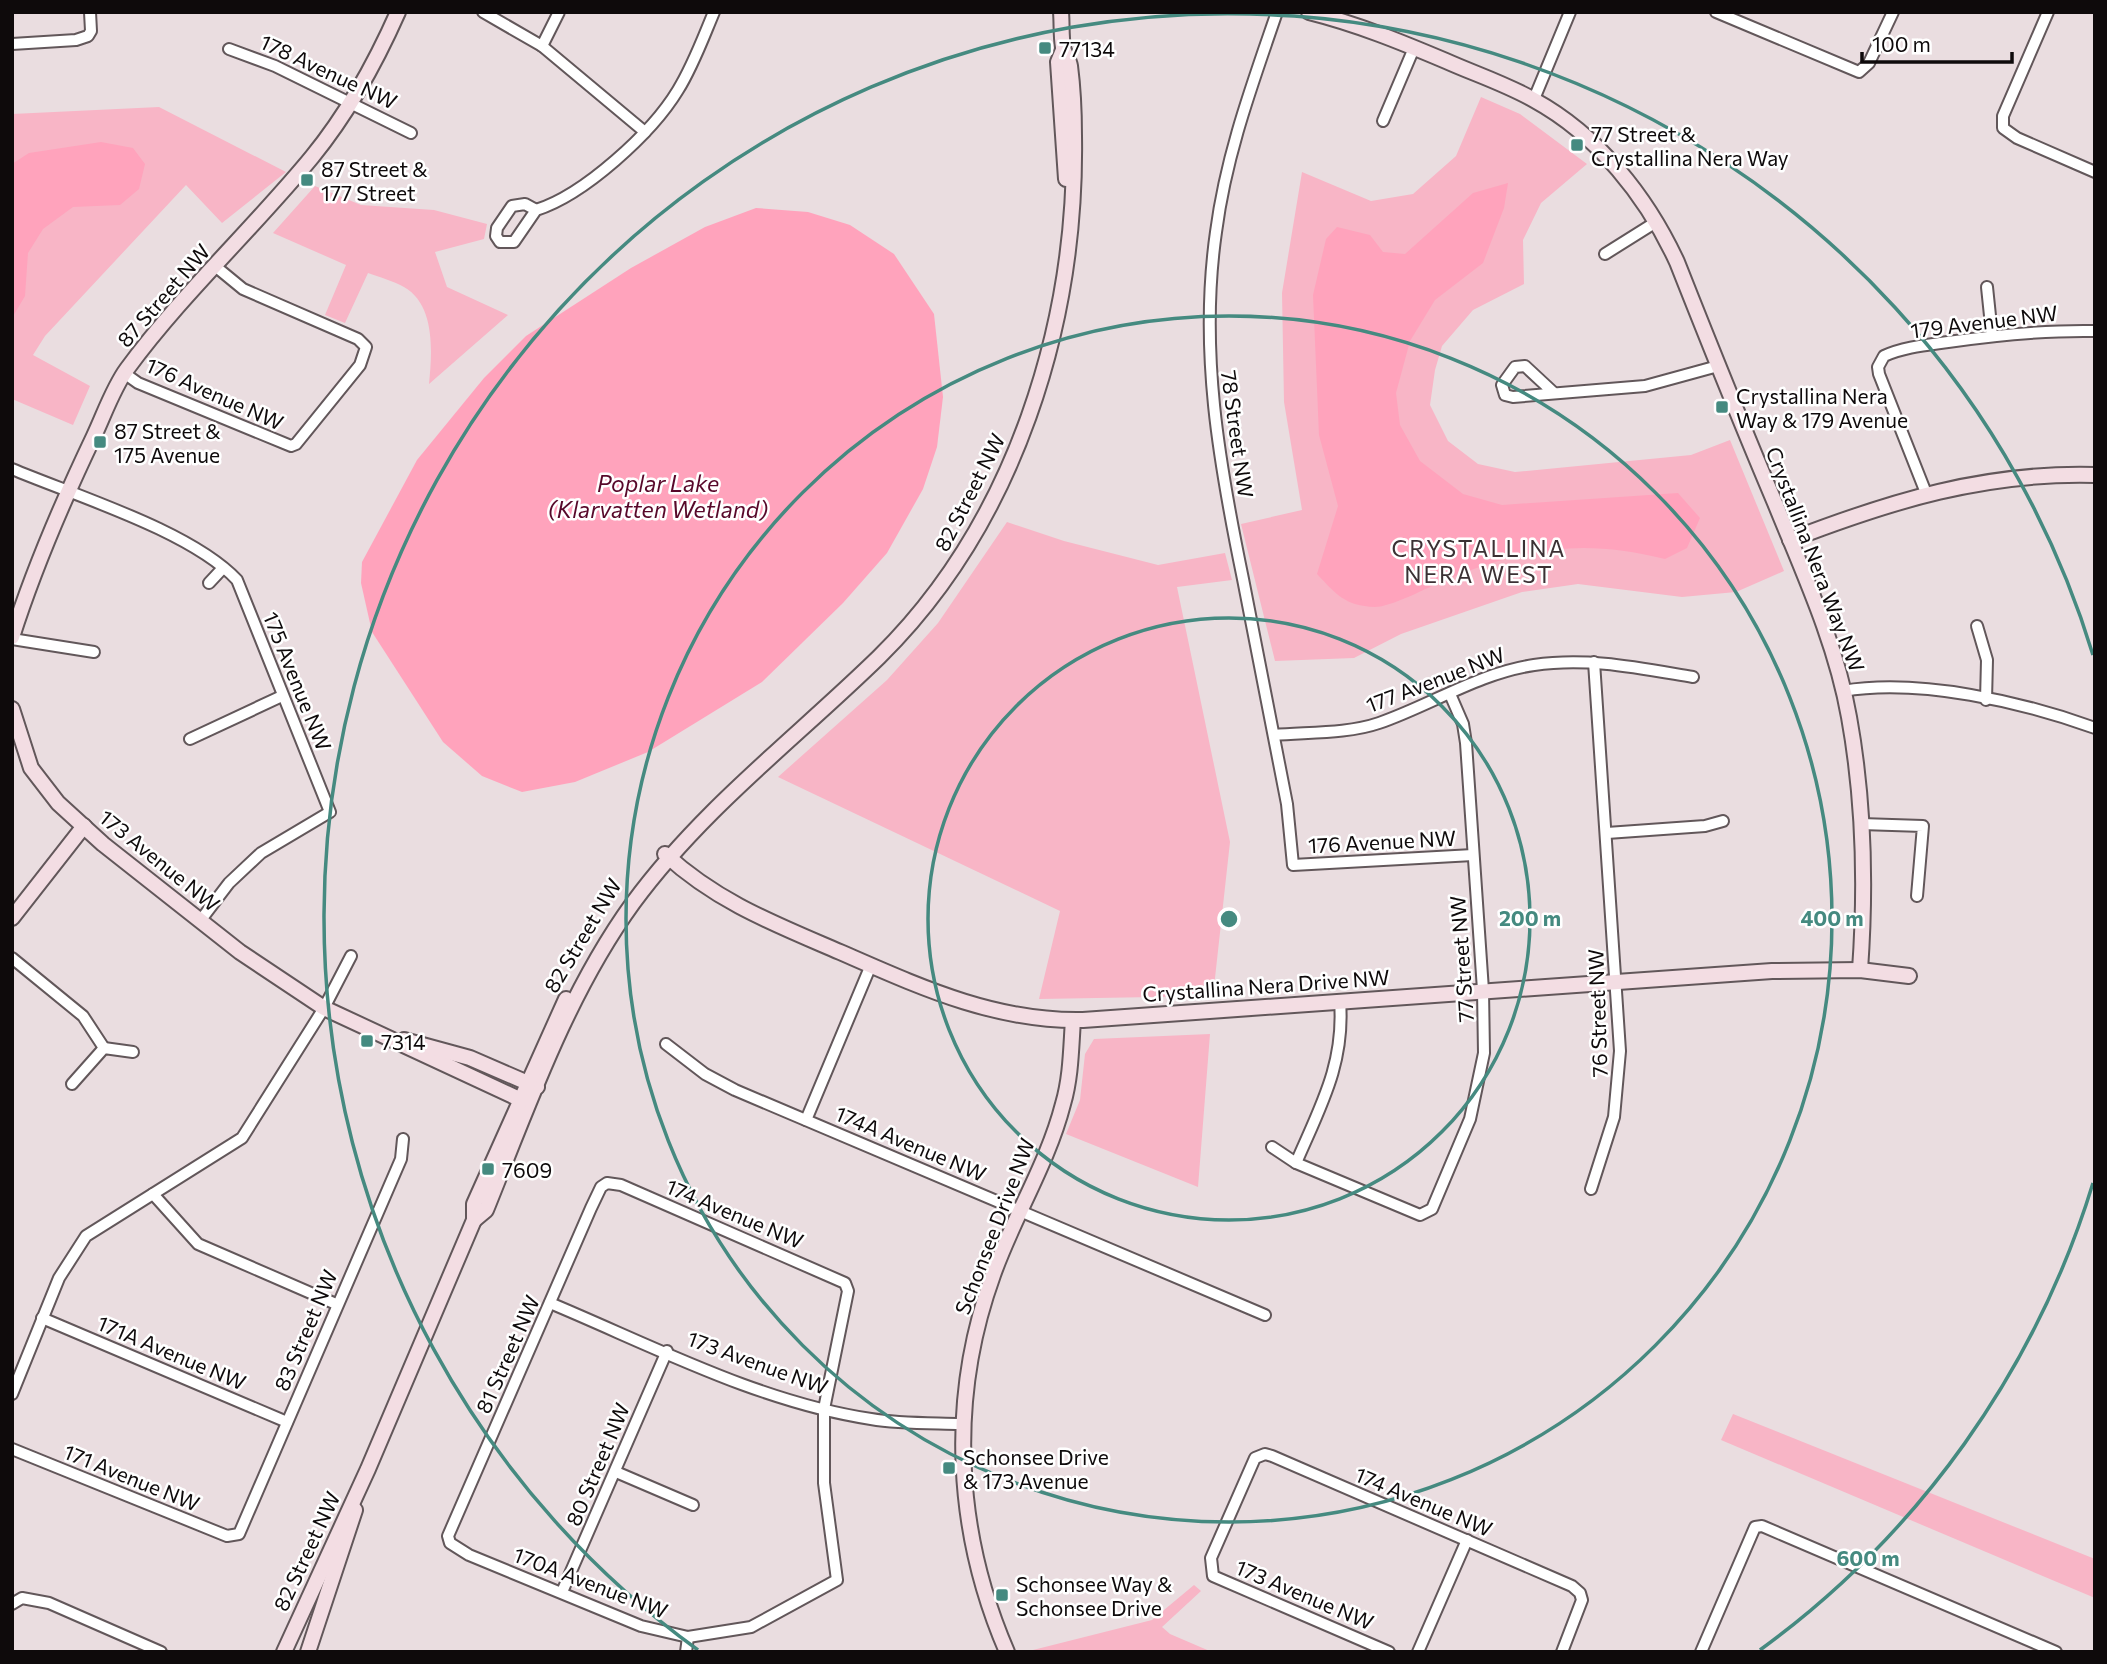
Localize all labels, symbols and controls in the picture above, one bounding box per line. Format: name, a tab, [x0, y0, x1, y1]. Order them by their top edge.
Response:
scale bar	[1862, 21, 2012, 65]
street label: 178 Avenue NW	[257, 28, 401, 114]
text: 100 m	[1872, 31, 1931, 56]
place label: 77134	[1059, 36, 1115, 61]
marker: 77134	[1037, 40, 1053, 56]
place label: 77 Street & Crystallina Nera Way	[1591, 121, 1789, 170]
marker: 77 Street & Crystallina Nera Way	[1569, 137, 1585, 153]
place label: 87 Street & 177 Street	[321, 156, 428, 205]
marker: 87 Street & 177 Street	[299, 172, 315, 188]
street label: 87 Street NW	[111, 238, 215, 352]
street label: 179 Avenue NW	[1909, 300, 2059, 342]
street label: 176 Avenue NW	[142, 351, 288, 435]
street label: 78 Street NW	[1217, 369, 1259, 499]
place label: Crystallina Nera Way & 179 Avenue	[1736, 383, 1908, 432]
marker: Crystallina Nera Way & 179 Avenue	[1714, 399, 1730, 415]
place label: 87 Street & 175 Avenue	[114, 418, 221, 467]
street label: 82 Street NW	[929, 429, 1009, 555]
marker: 87 Street & 175 Avenue	[92, 434, 108, 450]
street label: Crystallina Nera Way NW	[1762, 443, 1870, 675]
water label: Poplar Lake (Klarvatten Wetland)	[548, 469, 768, 523]
district label: CRYSTALLINA NERA WEST	[1392, 534, 1566, 588]
street label: 175 Avenue NW	[259, 608, 337, 754]
street label: 177 Avenue NW	[1362, 641, 1508, 717]
street label: 173 Avenue NW	[95, 804, 225, 916]
street label: 176 Avenue NW	[1307, 825, 1457, 857]
street label: 82 Street NW	[538, 873, 626, 997]
street label: 77 Street NW	[1444, 895, 1478, 1023]
text: 200 m	[1499, 905, 1561, 930]
text: 400 m	[1800, 905, 1864, 930]
centre of rings	[1217, 907, 1241, 931]
street label: 76 Street NW	[1582, 948, 1612, 1078]
street label: Crystallina Nera Drive NW	[1142, 964, 1390, 1006]
place label: 7314	[381, 1029, 426, 1054]
marker: 7314	[359, 1033, 375, 1049]
street label: 174A Avenue NW	[832, 1100, 990, 1186]
street label: Schonsee Drive NW	[949, 1134, 1039, 1318]
place label: 7609	[502, 1157, 552, 1182]
marker: 7609	[480, 1161, 496, 1177]
street label: 174 Avenue NW	[663, 1173, 807, 1253]
street label: 83 Street NW	[268, 1266, 342, 1394]
street label: 81 Street NW	[470, 1291, 544, 1417]
street label: 171A Avenue NW	[94, 1309, 250, 1395]
street label: 173 Avenue NW	[684, 1325, 832, 1399]
street label: 80 Street NW	[560, 1399, 634, 1529]
street label: 171 Avenue NW	[60, 1438, 204, 1516]
place label: Schonsee Drive & 173 Avenue	[963, 1444, 1109, 1493]
marker: Schonsee Drive & 173 Avenue	[941, 1460, 957, 1476]
street label: 174 Avenue NW	[1352, 1461, 1496, 1541]
street label: 82 Street NW	[267, 1487, 345, 1615]
street label: 170A Avenue NW	[510, 1541, 672, 1623]
text: 600 m	[1836, 1545, 1900, 1570]
street label: 173 Avenue NW	[1232, 1554, 1378, 1634]
place label: Schonsee Way & Schonsee Drive	[1016, 1571, 1173, 1620]
marker: Schonsee Way & Schonsee Drive	[994, 1587, 1010, 1603]

